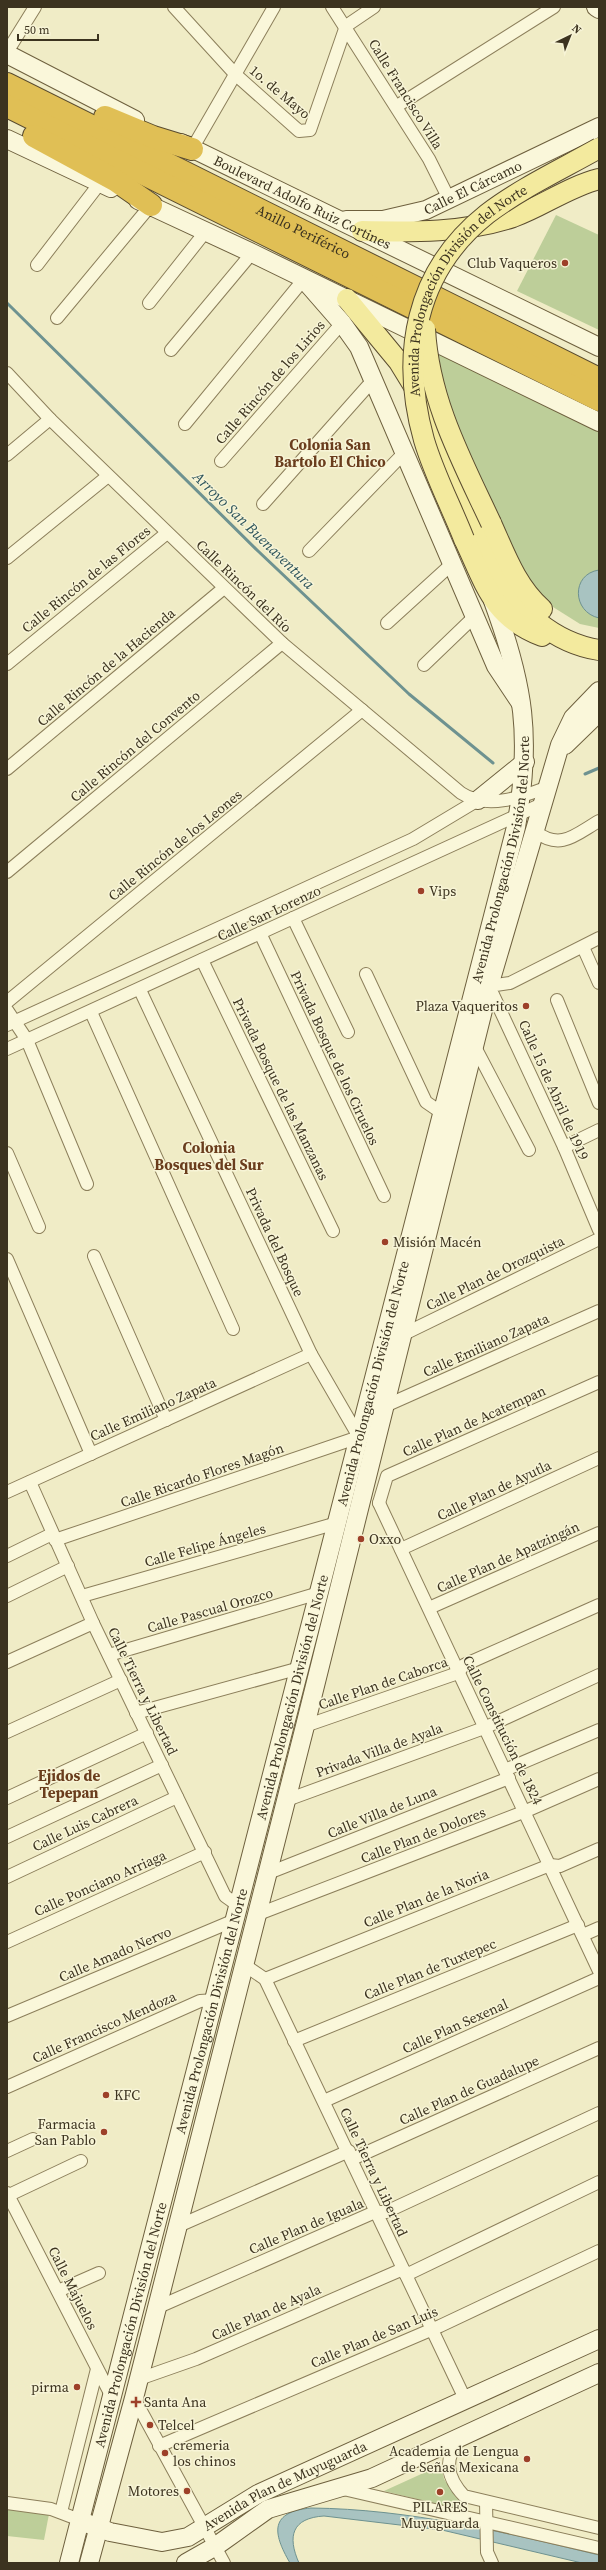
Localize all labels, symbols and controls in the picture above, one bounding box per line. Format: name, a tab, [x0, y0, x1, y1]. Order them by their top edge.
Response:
scale bar	[18, 16, 98, 42]
north arrow	[550, 16, 590, 56]
text: N	[568, 21, 585, 37]
text: 50 m	[24, 22, 50, 38]
street label: Calle Francisco Villa	[364, 35, 449, 154]
street label: 1o. de Mayo	[245, 61, 315, 124]
street label: Boulevard Adolfo Ruiz Cortines	[210, 150, 394, 254]
street label: Calle El Cárcamo	[420, 155, 525, 220]
street label: Avenida Prolongación División del Norte	[403, 180, 531, 398]
street label: Anillo Periférico	[253, 200, 354, 264]
place label: Club Vaqueros	[467, 253, 557, 273]
marker: Club Vaqueros	[560, 258, 570, 268]
street label: Calle Rincón de los Lirios	[210, 316, 330, 448]
district label: Colonia San Bartolo El Chico	[274, 434, 386, 472]
water label: Arroyo San Buenaventura	[188, 466, 320, 594]
street label: Calle Rincón de las Flores	[17, 521, 155, 637]
street label: Calle Rincón del Río	[192, 535, 297, 637]
street label: Calle Rincón de la Hacienda	[33, 603, 180, 731]
street label: Calle Rincón del Convento	[66, 685, 205, 806]
street label: Avenida Prolongación División del Norte	[466, 736, 534, 985]
street label: Calle Rincón de los Leones	[104, 785, 246, 905]
street label: Calle San Lorenzo	[214, 880, 324, 946]
place label: Vips	[429, 881, 456, 901]
marker: Vips	[416, 886, 426, 896]
street label: Privada Bosque de los Ciruelos	[286, 968, 384, 1148]
street label: Privada Bosque de las Manzanas	[228, 994, 334, 1184]
place label: Plaza Vaqueritos	[415, 996, 518, 1016]
marker: Plaza Vaqueritos	[521, 1001, 531, 1011]
street label: Calle 15 de Abril de 1919	[514, 1017, 594, 1163]
district label: Colonia Bosques del Sur	[154, 1137, 264, 1175]
street label: Privada del Bosque	[241, 1184, 309, 1300]
street label: Calle Plan de Orozquista	[422, 1230, 568, 1315]
place label: Misión Macén	[393, 1232, 482, 1252]
marker: Misión Macén	[380, 1237, 390, 1247]
street label: Avenida Prolongación División del Norte	[332, 1259, 414, 1508]
street label: Calle Emiliano Zapata	[420, 1308, 553, 1382]
street label: Calle Emiliano Zapata	[87, 1372, 220, 1446]
street label: Calle Plan de Acatempan	[399, 1380, 549, 1462]
street label: Calle Ricardo Flores Magón	[118, 1437, 287, 1512]
street label: Calle Plan de Ayutla	[434, 1454, 555, 1525]
street label: Calle Plan de Apatzingán	[433, 1516, 583, 1598]
street label: Calle Felipe Ángeles	[142, 1518, 268, 1572]
place label: Oxxo	[369, 1529, 401, 1549]
marker: Oxxo	[356, 1534, 366, 1544]
street label: Avenida Prolongación División del Norte	[251, 1572, 333, 1822]
street label: Calle Pascual Orozco	[145, 1582, 276, 1638]
street label: Calle Tierra y Libertad	[103, 1624, 183, 1758]
street label: Calle Plan de Caborca	[316, 1651, 451, 1715]
street label: Calle Constitución de 1824	[458, 1652, 548, 1808]
street label: Privada Villa de Ayala	[313, 1717, 446, 1782]
district label: Ejidos de Tepepan	[38, 1765, 100, 1803]
street label: Calle Villa de Luna	[324, 1781, 440, 1843]
street label: Calle Luis Cabrera	[29, 1789, 142, 1856]
street label: Calle Plan de Dolores	[358, 1802, 488, 1868]
street label: Calle Ponciano Arriaga	[31, 1844, 170, 1921]
street label: Calle Plan de la Noria	[360, 1863, 492, 1932]
street label: Avenida Prolongación División del Norte	[170, 1886, 252, 2136]
street label: Calle Amado Nervo	[56, 1921, 175, 1987]
street label: Calle Plan de Tuxtepec	[361, 1933, 499, 2005]
street label: Calle Francisco Mendoza	[29, 1986, 180, 2068]
street label: Calle Plan Sexenal	[399, 1994, 511, 2058]
street label: Calle Plan de Guadalupe	[396, 2050, 542, 2130]
place label: KFC	[114, 2085, 140, 2105]
marker: KFC	[101, 2090, 111, 2100]
street label: Calle Tierra y Libertad	[335, 2104, 413, 2240]
place label: Farmacia San Pablo	[35, 2114, 97, 2150]
marker: Farmacia San Pablo	[99, 2127, 109, 2137]
street label: Calle Plan de Iguala	[246, 2192, 367, 2259]
street label: Avenida Prolongación División del Norte	[89, 2200, 172, 2450]
street label: Calle Majuelos	[43, 2243, 103, 2333]
street label: Calle Plan de Ayala	[208, 2279, 325, 2345]
street label: Calle Plan de San Luis	[307, 2301, 441, 2373]
place label: pirma	[31, 2377, 70, 2397]
marker: pirma	[72, 2382, 82, 2392]
place label: Santa Ana	[144, 2392, 207, 2412]
marker: Santa Ana	[131, 2397, 141, 2407]
place label: Telcel	[158, 2415, 195, 2435]
marker: Telcel	[145, 2420, 155, 2430]
place label: cremeria los chinos	[173, 2435, 236, 2471]
street label: Avenida Plan de Muyuguarda	[199, 2435, 371, 2535]
place label: Academia de Lengua de Señas Mexicana	[389, 2441, 520, 2477]
marker: cremeria los chinos	[160, 2448, 170, 2458]
marker: Academia de Lengua de Señas Mexicana	[522, 2454, 532, 2464]
place label: Motores	[128, 2481, 179, 2501]
marker: Motores	[182, 2486, 192, 2496]
marker: PILARES Muyuguarda	[435, 2487, 445, 2497]
place label: PILARES Muyuguarda	[401, 2497, 480, 2533]

